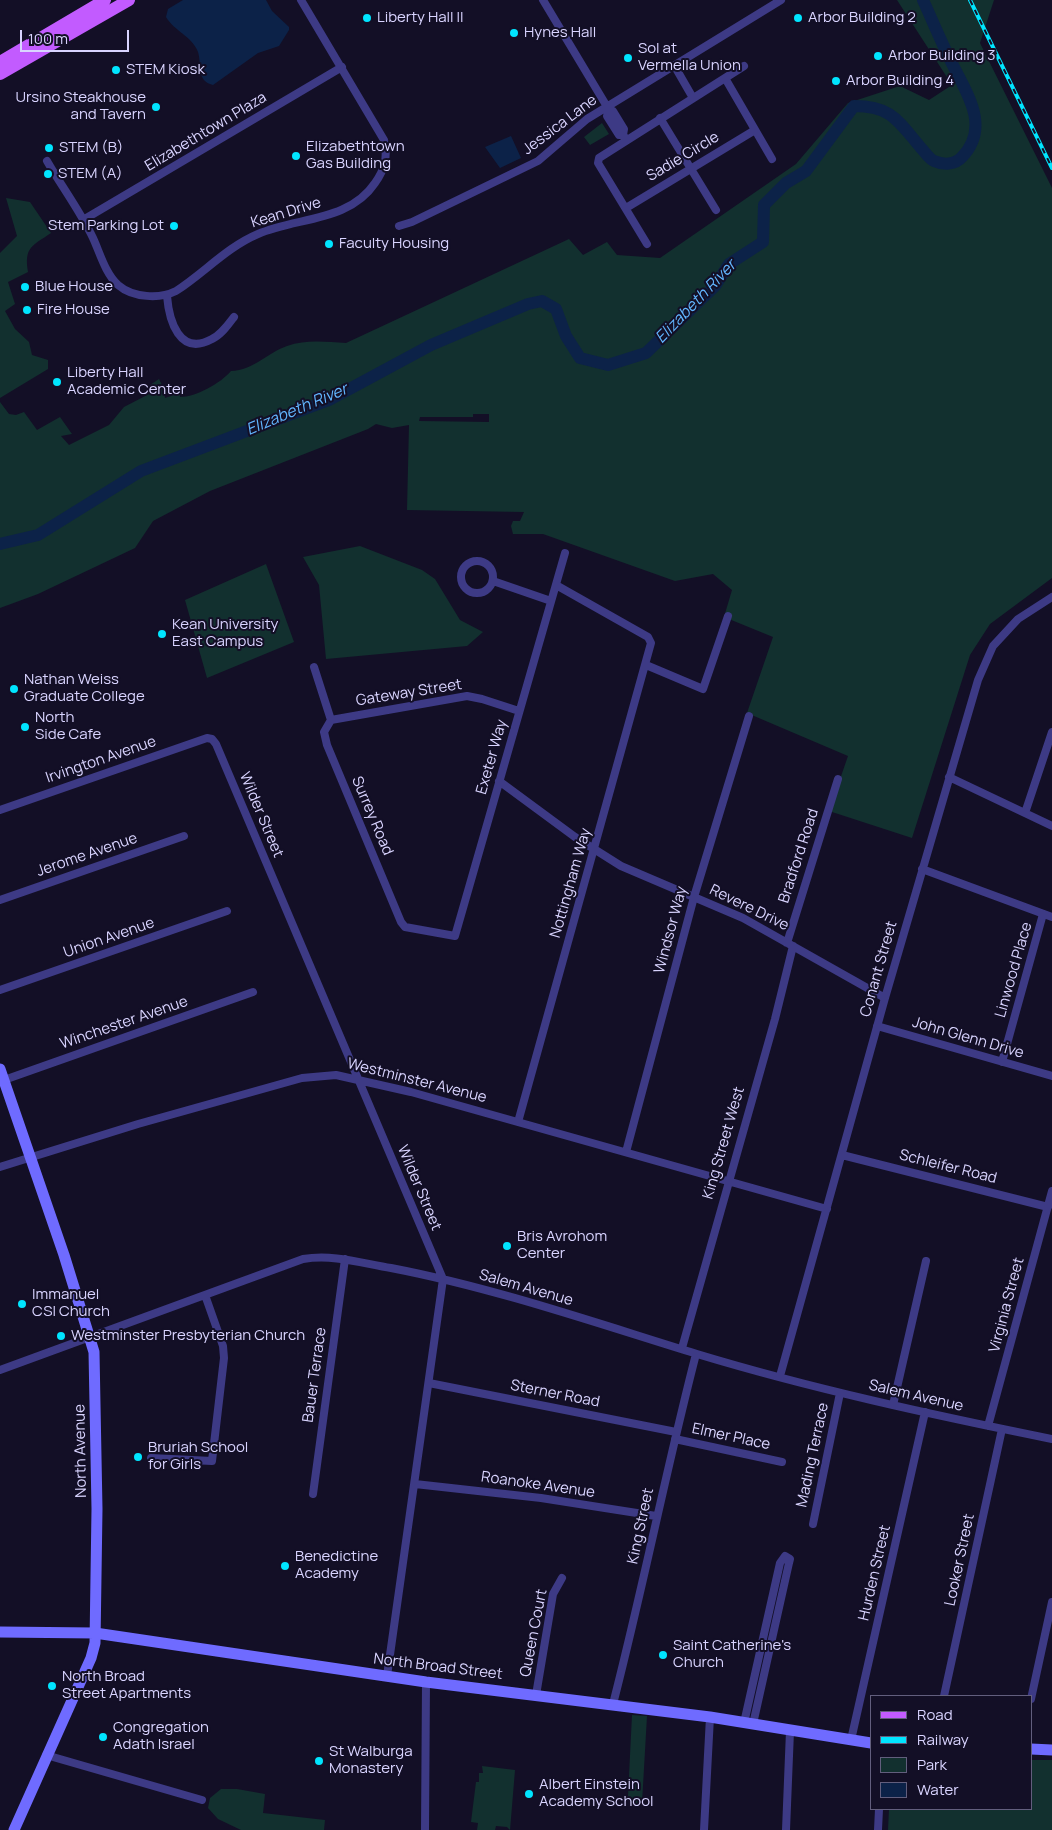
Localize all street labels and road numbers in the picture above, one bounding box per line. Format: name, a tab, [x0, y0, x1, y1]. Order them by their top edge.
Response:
street label: Elizabethtown Plaza	[142, 89, 270, 175]
street label: Jessica Lane	[519, 91, 601, 159]
street label: Sadie Circle	[643, 128, 723, 186]
street label: Kean Drive	[249, 194, 323, 232]
street label: Gateway Street	[355, 676, 463, 710]
street label: Exeter Way	[473, 718, 511, 796]
street label: Irvington Avenue	[43, 733, 159, 787]
street label: Wilder Street	[235, 770, 287, 860]
street label: Surrey Road	[347, 774, 397, 858]
street label: Bradford Road	[775, 807, 823, 905]
street label: Nottingham Way	[547, 826, 595, 940]
street label: Jerome Avenue	[34, 829, 140, 881]
street label: Revere Drive	[706, 881, 792, 935]
street label: Windsor Way	[651, 885, 691, 975]
street label: Union Avenue	[61, 914, 157, 962]
street label: Conant Street	[857, 919, 901, 1019]
street label: Linwood Place	[992, 920, 1036, 1020]
street label: Winchester Avenue	[58, 993, 190, 1053]
street label: John Glenn Drive	[910, 1013, 1026, 1063]
street label: Westminster Avenue	[345, 1055, 489, 1107]
street label: King Street West	[699, 1085, 749, 1201]
street label: Wilder Street	[393, 1143, 445, 1233]
street label: Schleifer Road	[897, 1146, 999, 1188]
street label: Virginia Street	[986, 1256, 1028, 1354]
street label: Salem Avenue	[477, 1266, 575, 1310]
street label: Bauer Terrace	[299, 1326, 331, 1424]
street label: Salem Avenue	[867, 1376, 965, 1416]
street label: Sterner Road	[509, 1377, 601, 1411]
street label: Mading Terrace	[793, 1401, 833, 1509]
street label: North Avenue	[71, 1404, 91, 1498]
street label: Elmer Place	[690, 1420, 772, 1454]
street label: Roanoke Avenue	[480, 1468, 596, 1502]
street label: King Street	[624, 1486, 658, 1566]
street label: Looker Street	[941, 1512, 979, 1608]
street label: Hurden Street	[855, 1523, 895, 1623]
street label: Queen Court	[517, 1588, 551, 1678]
street label: North Broad Street	[372, 1650, 504, 1684]

